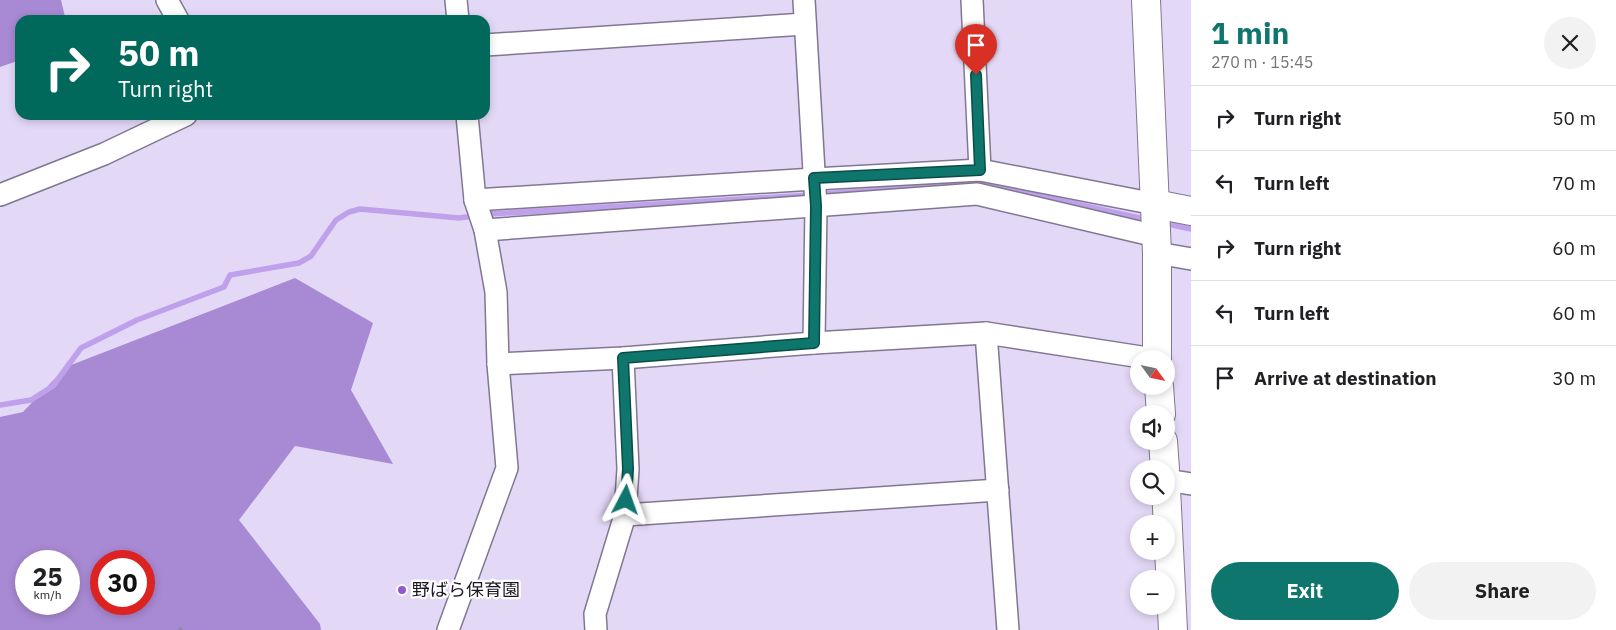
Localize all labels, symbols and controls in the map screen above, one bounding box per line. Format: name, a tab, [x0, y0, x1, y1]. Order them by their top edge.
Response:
text: 1 min	[1211, 13, 1289, 52]
button: close	[1544, 17, 1596, 69]
pin	[955, 24, 997, 75]
text: 50 m	[118, 30, 200, 76]
icon: arrive	[962, 31, 990, 59]
icon: right	[35, 35, 100, 100]
text: 270 m · 15:45	[1211, 52, 1313, 72]
text: Turn right	[118, 74, 213, 103]
icon: right	[1211, 104, 1239, 132]
text: Turn right	[1254, 106, 1341, 130]
text: 50 m	[1552, 106, 1596, 130]
icon: left	[1211, 169, 1239, 197]
text: Turn left	[1254, 171, 1330, 195]
text: 70 m	[1552, 171, 1596, 195]
icon: right	[1211, 234, 1239, 262]
text: Turn right	[1254, 236, 1341, 260]
text: 60 m	[1552, 236, 1596, 260]
icon: left	[1211, 299, 1239, 327]
text: Turn left	[1254, 301, 1330, 325]
text: 60 m	[1552, 301, 1596, 325]
north arrow	[1130, 350, 1175, 395]
map controls	[1130, 350, 1175, 615]
icon: arrive	[1211, 364, 1239, 392]
text: Arrive at destination	[1254, 366, 1437, 390]
text: 30 m	[1552, 366, 1596, 390]
button: sound	[1130, 405, 1175, 450]
button: search	[1130, 460, 1175, 505]
position arrow	[599, 473, 651, 525]
button: +	[1130, 515, 1175, 560]
speed limit sign: 30	[90, 550, 155, 615]
text: 25	[32, 560, 63, 593]
button: Exit	[1211, 562, 1399, 620]
button: Share	[1409, 562, 1596, 620]
button: −	[1130, 570, 1175, 615]
place label: 野ばら保育園	[412, 578, 520, 601]
marker: 野ばら保育園	[396, 584, 408, 596]
text: km/h	[33, 587, 62, 602]

